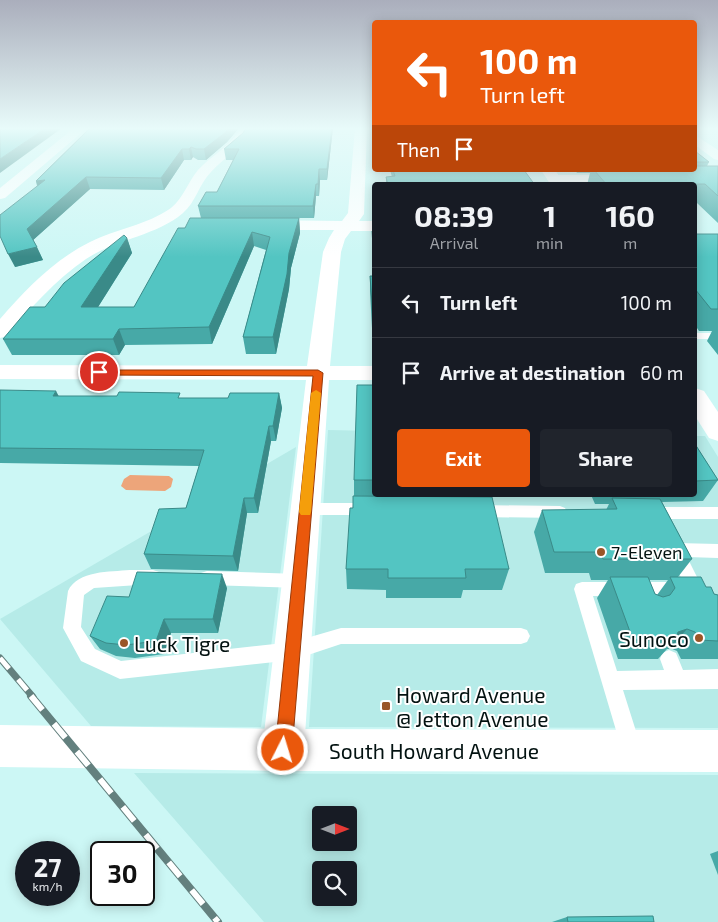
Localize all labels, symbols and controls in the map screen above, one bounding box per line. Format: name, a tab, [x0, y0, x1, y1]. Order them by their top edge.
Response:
text: 100 m	[480, 39, 578, 81]
icon: left	[397, 40, 462, 105]
text: Turn left	[480, 81, 565, 107]
icon: arrive	[450, 135, 478, 163]
text: Then	[397, 138, 440, 161]
text: 08:39	[414, 197, 494, 233]
text: 1	[543, 197, 556, 233]
text: 160	[605, 197, 655, 233]
text: Arrival	[430, 233, 478, 252]
text: min	[536, 233, 563, 252]
text: m	[623, 233, 637, 252]
icon: left	[397, 289, 425, 317]
text: Turn left	[440, 291, 517, 314]
text: 100 m	[621, 291, 672, 314]
pin	[78, 351, 120, 393]
icon: arrive	[85, 358, 113, 386]
icon: arrive	[397, 359, 425, 387]
text: Arrive at destination	[440, 361, 625, 384]
text: 60 m	[640, 361, 683, 384]
button: Exit	[397, 429, 530, 487]
button: Share	[540, 429, 672, 487]
place label: 7-Eleven	[611, 541, 683, 563]
marker: 7-Eleven	[595, 546, 607, 558]
place label: Sunoco	[619, 626, 689, 651]
place label: Luck Tigre	[134, 631, 230, 656]
marker: Sunoco	[693, 632, 705, 644]
marker: Luck Tigre	[118, 637, 130, 649]
place label: Howard Avenue @ Jetton Avenue	[396, 682, 548, 731]
marker: Howard Avenue @ Jetton Avenue	[380, 700, 392, 712]
position arrow	[256, 723, 308, 775]
street label: South Howard Avenue	[329, 738, 539, 763]
north arrow	[312, 806, 358, 851]
map controls	[312, 806, 357, 906]
speed limit sign: 30	[90, 841, 155, 906]
text: 27	[34, 852, 61, 882]
button: search	[312, 861, 357, 906]
text: km/h	[33, 879, 62, 893]

